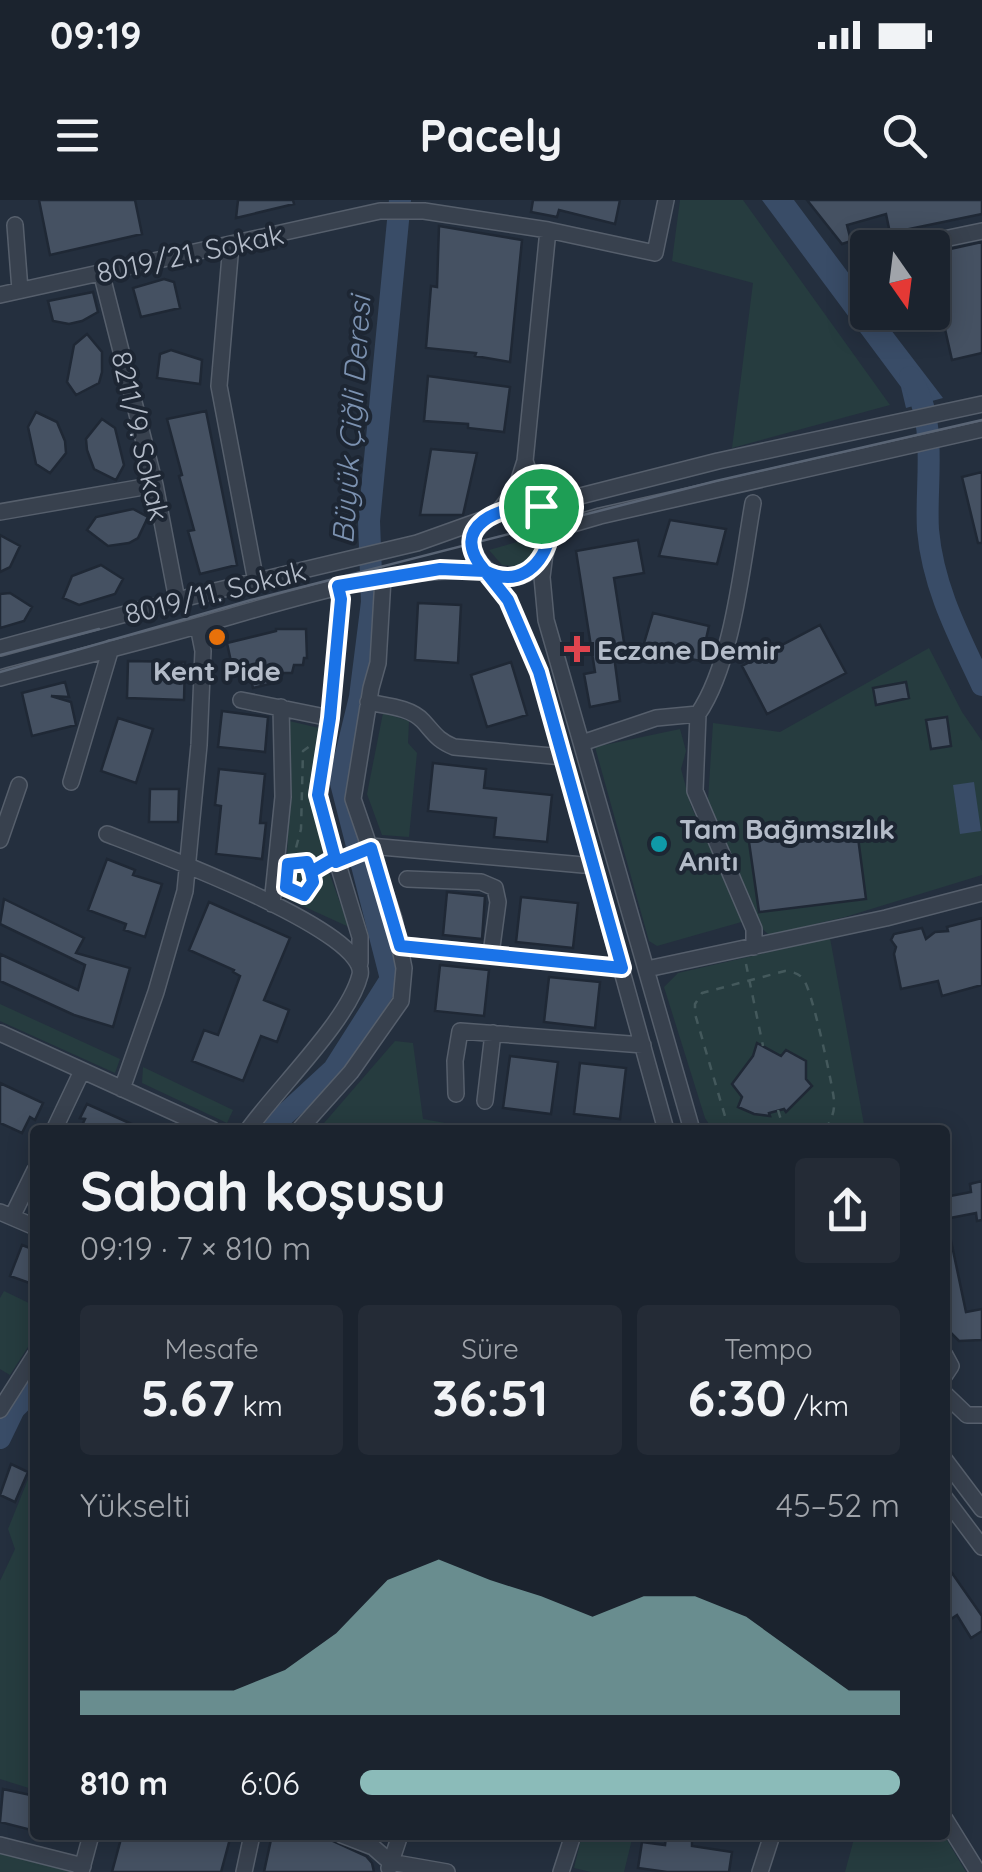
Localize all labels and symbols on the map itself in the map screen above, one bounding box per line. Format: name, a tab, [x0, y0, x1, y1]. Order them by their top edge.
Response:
street label: 8019/21. Sokak	[93, 216, 287, 290]
north arrow	[850, 230, 950, 330]
water label: Büyük Çiğli Deresi	[323, 291, 379, 545]
street label: 8211/9. Sokak	[105, 348, 177, 524]
pin	[499, 464, 584, 549]
street label: 8019/11. Sokak	[121, 553, 309, 631]
marker: Kent Pide	[206, 626, 228, 648]
place label: Eczane Demir	[597, 632, 781, 667]
marker: Eczane Demir	[566, 638, 588, 660]
place label: Kent Pide	[153, 653, 281, 688]
place label: Tam Bağımsızlık Anıtı	[679, 811, 895, 878]
marker: Tam Bağımsızlık Anıtı	[648, 833, 670, 855]

